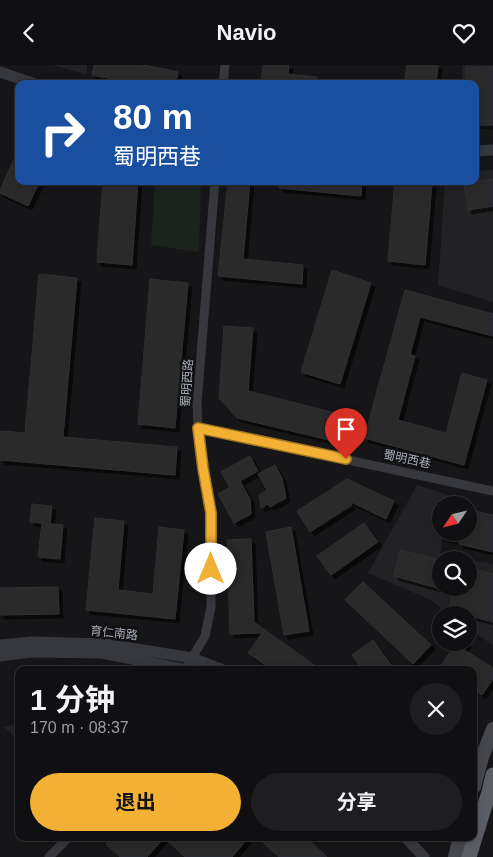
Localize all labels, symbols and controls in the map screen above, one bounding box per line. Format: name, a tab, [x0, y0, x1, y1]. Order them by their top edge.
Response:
icon: back	[15, 19, 43, 47]
icon: heart	[450, 19, 478, 47]
text: Navio	[217, 20, 276, 45]
text: 80 m	[113, 97, 193, 136]
icon: right	[30, 100, 95, 165]
text: 蜀明西巷	[113, 144, 201, 169]
street label: 蜀明西路	[178, 359, 196, 407]
pin	[325, 408, 367, 459]
icon: arrive	[332, 415, 360, 443]
street label: 蜀明西巷	[382, 447, 432, 471]
north arrow	[432, 496, 478, 541]
map controls	[432, 496, 477, 651]
position arrow	[184, 542, 236, 594]
button: search	[432, 551, 477, 596]
button: layers	[432, 606, 477, 651]
street label: 育仁南路	[89, 624, 139, 642]
text: 1 分钟	[30, 683, 115, 716]
button: close	[410, 683, 462, 735]
text: 170 m · 08:37	[30, 719, 129, 736]
button: 退出	[30, 773, 241, 831]
button: 分享	[251, 773, 462, 831]

